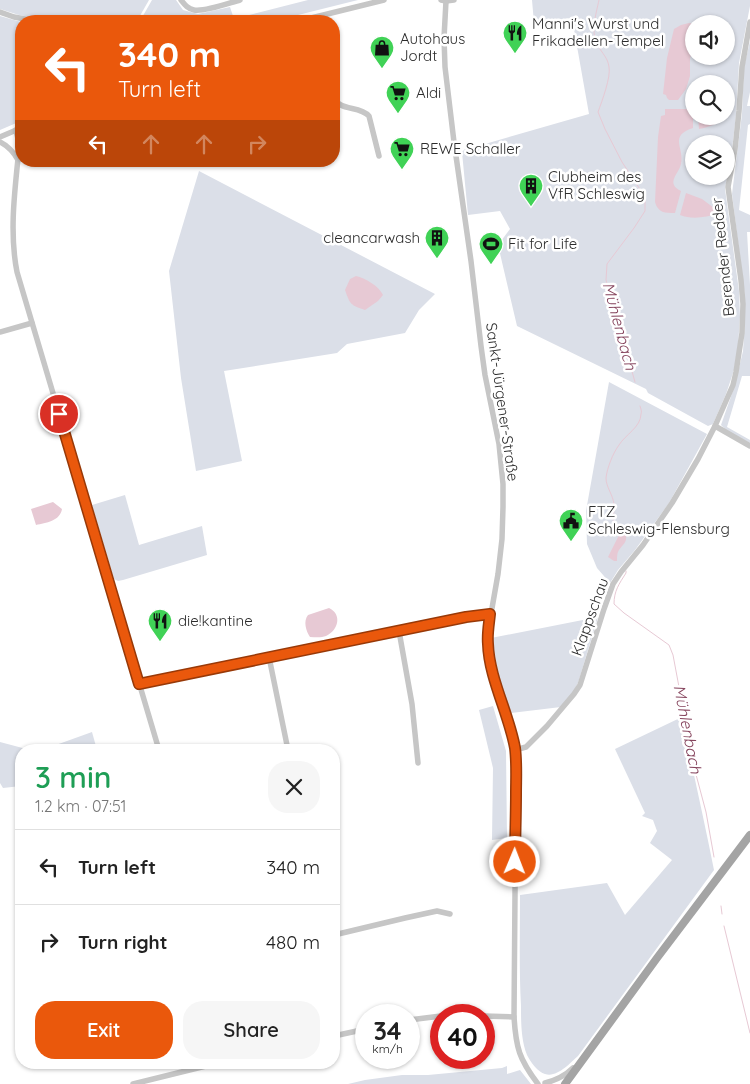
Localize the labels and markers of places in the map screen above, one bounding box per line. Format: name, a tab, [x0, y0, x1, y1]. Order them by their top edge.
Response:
place label: Manni's Wurst und Frikadellen-Tempel	[532, 14, 664, 50]
restaurant icon: Manni's Wurst und Frikadellen-Tempel	[502, 20, 528, 54]
place label: Autohaus Jordt	[400, 29, 465, 65]
shop icon: Autohaus Jordt	[369, 35, 395, 69]
supermarket icon: Aldi	[385, 80, 411, 114]
place label: Aldi	[416, 83, 441, 102]
supermarket icon: REWE Schaller	[389, 136, 415, 170]
place label: REWE Schaller	[420, 139, 521, 158]
place label: Clubheim des VfR Schleswig	[548, 167, 645, 203]
building icon: Clubheim des VfR Schleswig	[518, 173, 544, 207]
building icon: cleancarwash	[424, 225, 450, 259]
place label: cleancarwash	[323, 228, 420, 247]
sports icon: Fit for Life	[478, 231, 504, 265]
place label: Fit for Life	[508, 234, 577, 253]
pin	[38, 393, 80, 435]
place label: FTZ Schleswig-Flensburg	[588, 502, 730, 538]
public building icon: FTZ Schleswig-Flensburg	[558, 508, 584, 542]
restaurant icon: die!kantine	[147, 608, 173, 642]
place label: die!kantine	[178, 611, 253, 630]

